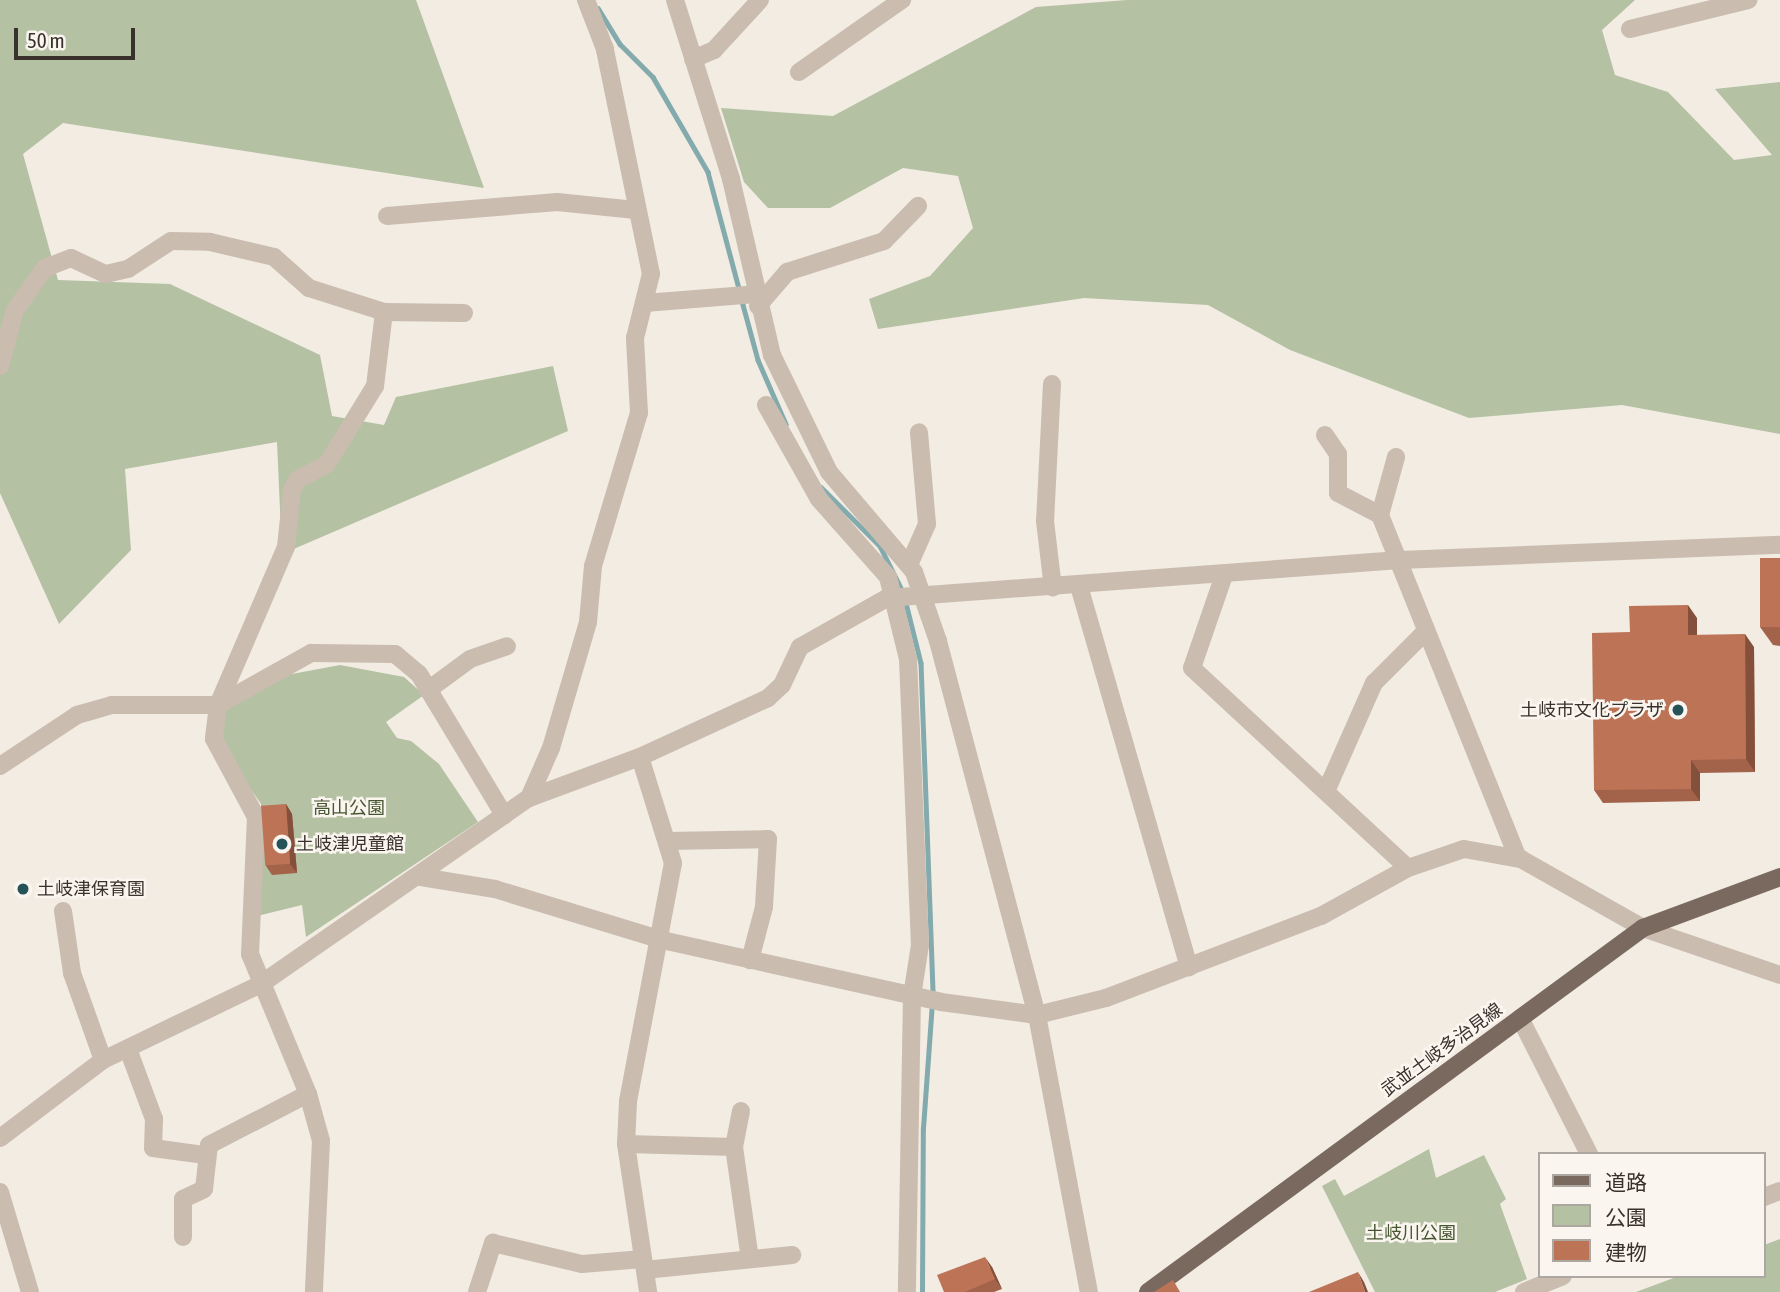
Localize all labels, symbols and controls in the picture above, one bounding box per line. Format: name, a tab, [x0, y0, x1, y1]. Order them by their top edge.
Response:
scale bar	[18, 14, 138, 58]
text: 50 m	[27, 28, 65, 52]
place label: 土岐市文化プラザ	[1520, 699, 1664, 721]
marker: 土岐市文化プラザ	[1670, 702, 1686, 718]
park label: 高山公園	[313, 797, 385, 819]
place label: 土岐津児童館	[296, 833, 404, 855]
marker: 土岐津児童館	[274, 836, 290, 852]
place label: 土岐津保育園	[37, 878, 145, 900]
marker: 土岐津保育園	[15, 881, 31, 897]
street label: 武並土岐多治見線	[1377, 999, 1507, 1101]
legend	[1538, 1152, 1766, 1278]
text: 道路	[1605, 1170, 1647, 1194]
text: 公園	[1605, 1205, 1647, 1229]
park label: 土岐川公園	[1366, 1222, 1456, 1244]
text: 建物	[1605, 1240, 1647, 1264]

